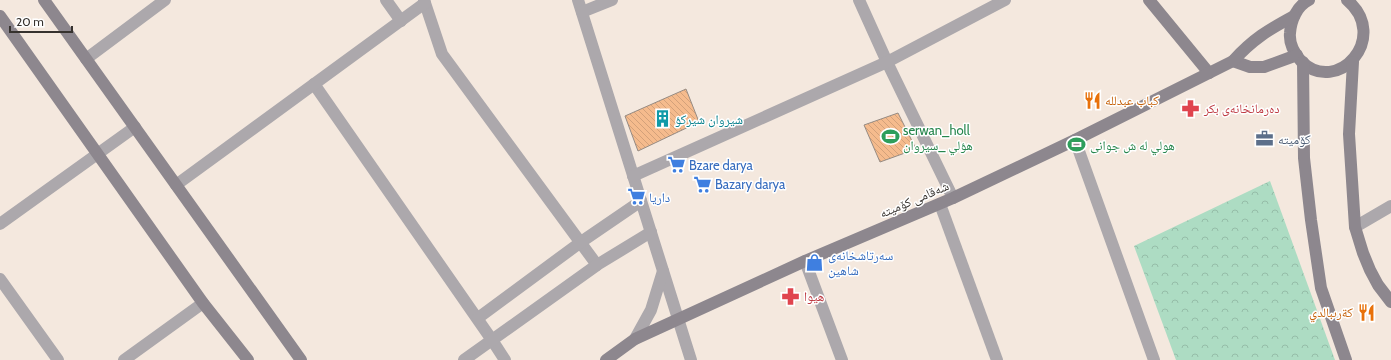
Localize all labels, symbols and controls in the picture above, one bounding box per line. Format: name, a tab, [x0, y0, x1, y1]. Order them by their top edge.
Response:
scale bar	[10, 8, 72, 34]
text: 20 m	[16, 14, 44, 29]
restaurant icon: كباب عبدلله	[1082, 90, 1102, 110]
place label: كباب عبدلله	[1105, 92, 1159, 108]
pharmacy icon: دەرمانخانەی بکر	[1181, 98, 1201, 118]
place label: دەرمانخانەی بکر	[1203, 100, 1280, 117]
building icon: شيروان شيركؤ	[652, 109, 672, 129]
place label: شيروان شيركؤ	[675, 111, 743, 128]
place label: serwan_holl هؤلي _سيروان	[903, 122, 973, 156]
sports icon: serwan_holl هؤلي _سيروان	[880, 127, 900, 147]
office icon: کۆمیتە	[1255, 129, 1275, 149]
place label: کۆمیتە	[1278, 131, 1311, 148]
sports icon: هولي له ش جوانى	[1067, 135, 1087, 155]
place label: هولي له ش جوانى	[1090, 137, 1175, 156]
supermarket icon: Bzare darya	[666, 155, 686, 175]
place label: Bzare darya	[689, 157, 754, 173]
supermarket icon: Bazary darya	[692, 174, 712, 194]
place label: Bazary darya	[715, 176, 786, 192]
street label: شەقامی کۆمیتە	[877, 177, 951, 222]
supermarket icon: داريا	[626, 187, 646, 207]
place label: داريا	[649, 189, 670, 206]
place label: سەرتاشخانەی شاهین	[828, 247, 893, 279]
shop icon: سەرتاشخانەی شاهین	[805, 252, 825, 272]
pharmacy icon: هیوا	[781, 286, 801, 306]
place label: هیوا	[804, 288, 824, 305]
restaurant icon: كةرىبالدي	[1356, 302, 1376, 322]
place label: كةرىبالدي	[1309, 304, 1354, 323]

